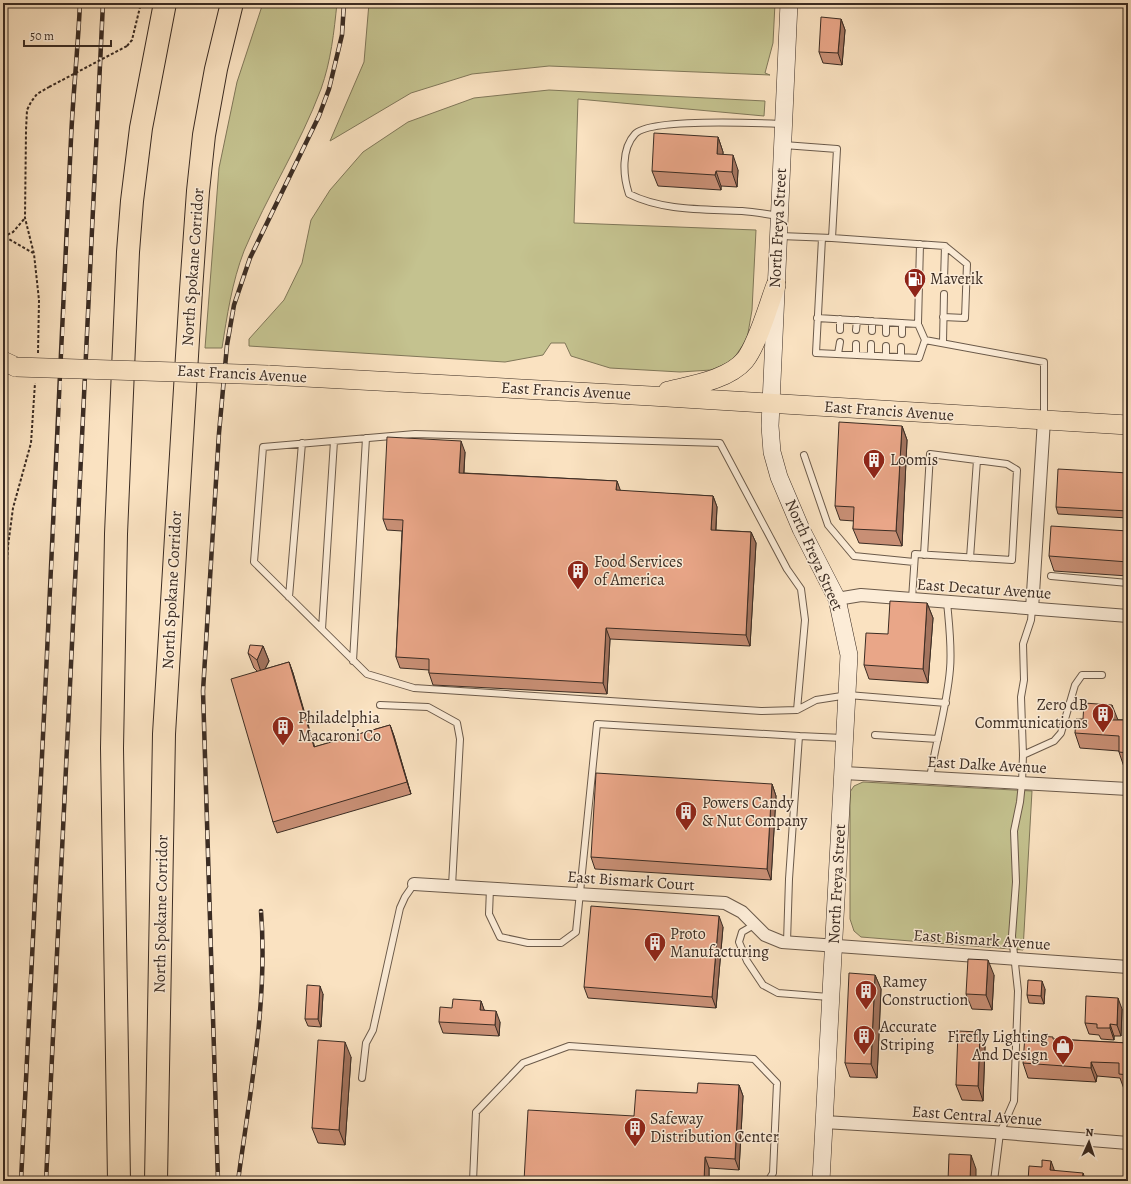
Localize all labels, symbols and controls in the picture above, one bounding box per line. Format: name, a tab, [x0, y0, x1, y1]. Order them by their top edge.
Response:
scale bar	[24, 22, 111, 48]
text: 50 m	[30, 28, 54, 44]
street label: North Freya Street	[764, 167, 792, 289]
street label: North Spokane Corridor	[176, 187, 210, 347]
fuel station icon: Maverik	[902, 266, 928, 299]
place label: Maverik	[930, 268, 983, 290]
street label: East Francis Avenue	[176, 360, 308, 388]
street label: East Francis Avenue	[500, 377, 632, 405]
street label: East Francis Avenue	[823, 395, 955, 427]
building icon: Loomis	[861, 447, 887, 480]
place label: Loomis	[890, 449, 938, 471]
street label: North Freya Street	[780, 496, 848, 614]
street label: North Spokane Corridor	[157, 510, 187, 670]
place label: Food Services of America	[594, 551, 683, 591]
building icon: Food Services of America	[565, 558, 591, 591]
street label: East Decatur Avenue	[916, 573, 1052, 605]
place label: Zero dB Communications	[975, 694, 1088, 734]
building icon: Zero dB Communications	[1090, 701, 1116, 734]
place label: Philadelphia Macaroni Co	[298, 707, 381, 747]
building icon: Philadelphia Macaroni Co	[270, 714, 296, 747]
street label: East Dalke Avenue	[927, 751, 1047, 779]
place label: Powers Candy & Nut Company	[702, 792, 808, 832]
building icon: Powers Candy & Nut Company	[673, 799, 699, 832]
street label: North Freya Street	[823, 823, 851, 945]
street label: North Spokane Corridor	[149, 835, 173, 993]
street label: East Bismark Court	[567, 866, 695, 896]
place label: Proto Manufacturing	[670, 923, 769, 963]
street label: East Bismark Avenue	[913, 924, 1051, 956]
building icon: Proto Manufacturing	[642, 930, 668, 963]
place label: Ramey Construction	[882, 971, 968, 1011]
building icon: Ramey Construction	[853, 978, 879, 1011]
place label: Accurate Striping	[879, 1016, 937, 1056]
building icon: Accurate Striping	[851, 1023, 877, 1056]
place label: Firefly Lighting And Design	[947, 1026, 1048, 1066]
shop icon: Firefly Lighting And Design	[1050, 1033, 1076, 1066]
street label: East Central Avenue	[911, 1100, 1043, 1132]
place label: Safeway Distribution Center	[650, 1108, 779, 1148]
building icon: Safeway Distribution Center	[622, 1115, 648, 1148]
north arrow	[1069, 1122, 1109, 1162]
text: N	[1085, 1125, 1094, 1140]

